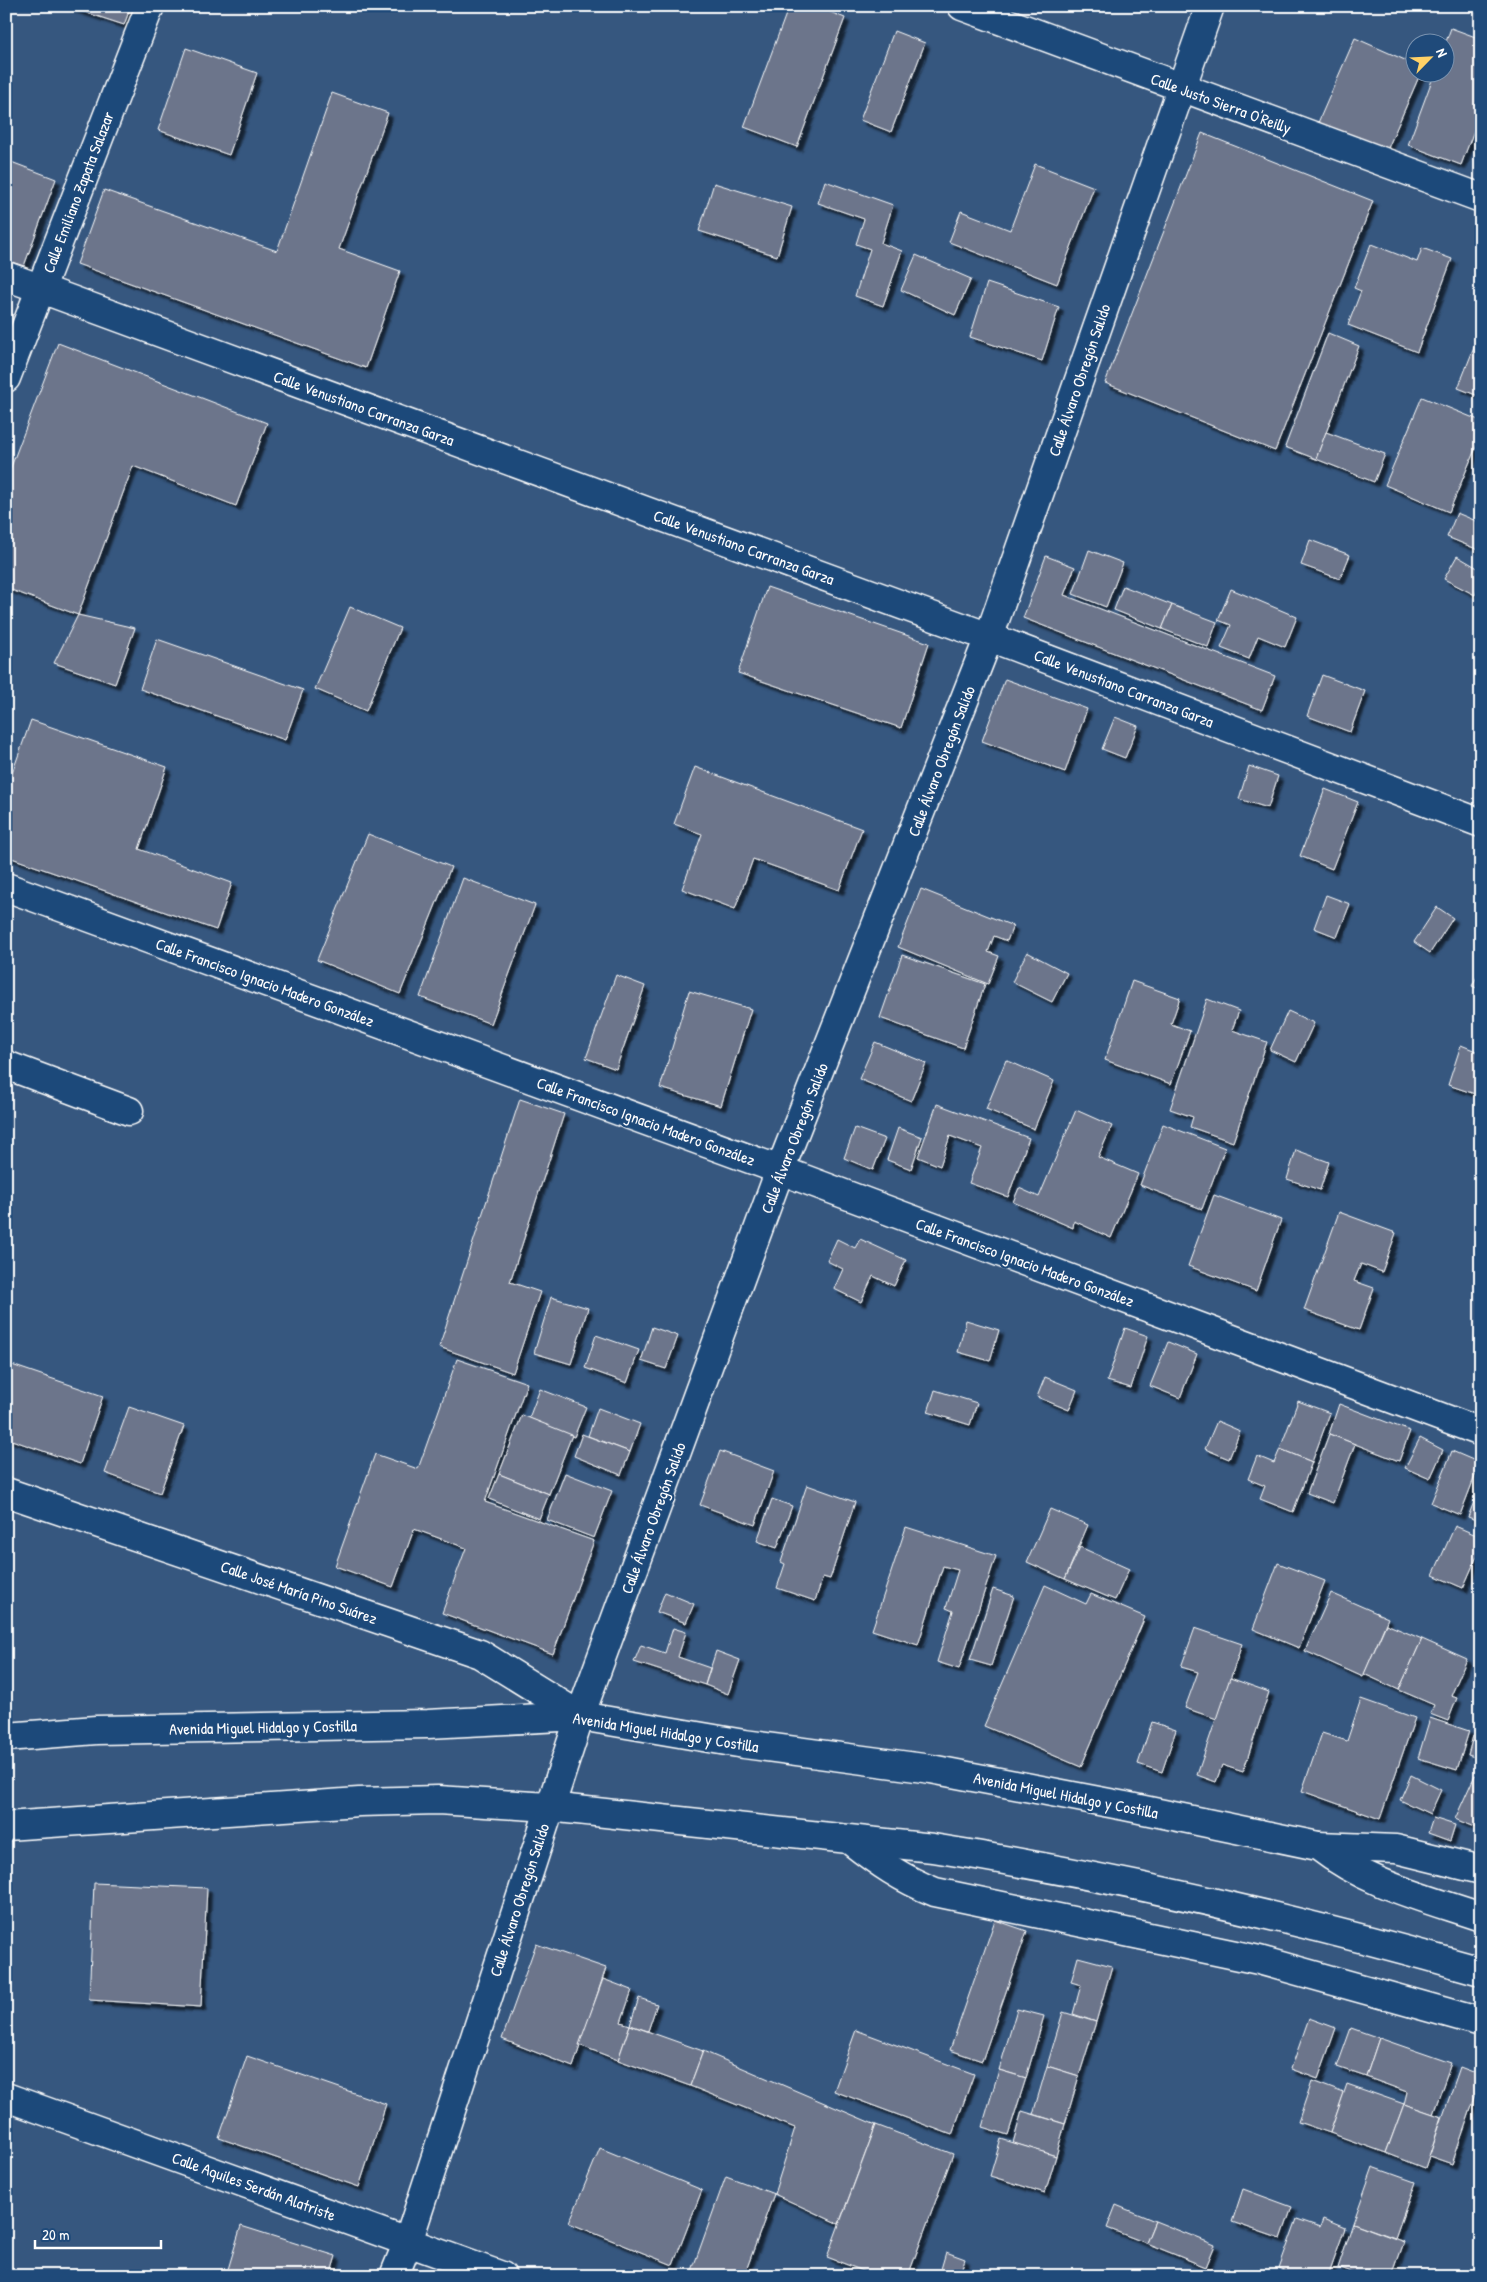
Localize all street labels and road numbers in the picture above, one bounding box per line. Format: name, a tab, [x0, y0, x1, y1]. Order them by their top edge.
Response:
street label: Calle Justo Sierra O'Reilly	[1148, 67, 1295, 139]
street label: Calle Emiliano Zapata Salazar	[37, 108, 119, 276]
street label: Calle Álvaro Obregón Salido	[1043, 300, 1116, 459]
street label: Calle Venustiano Carranza Garza	[271, 365, 457, 451]
street label: Calle Venustiano Carranza Garza	[651, 504, 837, 590]
street label: Calle Venustiano Carranza Garza	[1031, 644, 1217, 732]
street label: Calle Álvaro Obregón Salido	[902, 682, 980, 839]
street label: Calle Francisco Ignacio Madero González	[153, 932, 377, 1032]
street label: Calle Álvaro Obregón Salido	[755, 1059, 833, 1216]
street label: Calle Francisco Ignacio Madero González	[534, 1071, 758, 1171]
street label: Calle Francisco Ignacio Madero González	[913, 1212, 1137, 1312]
street label: Calle Álvaro Obregón Salido	[615, 1439, 691, 1597]
street label: Calle José María Pino Suárez	[218, 1555, 380, 1629]
street label: Avenida Miguel Hidalgo y Costilla	[572, 1706, 760, 1758]
street label: Avenida Miguel Hidalgo y Costilla	[169, 1714, 357, 1740]
street label: Avenida Miguel Hidalgo y Costilla	[972, 1766, 1160, 1824]
street label: Calle Álvaro Obregón Salido	[484, 1820, 554, 1979]
street label: Calle Aquiles Serdán Alatriste	[169, 2146, 339, 2226]

